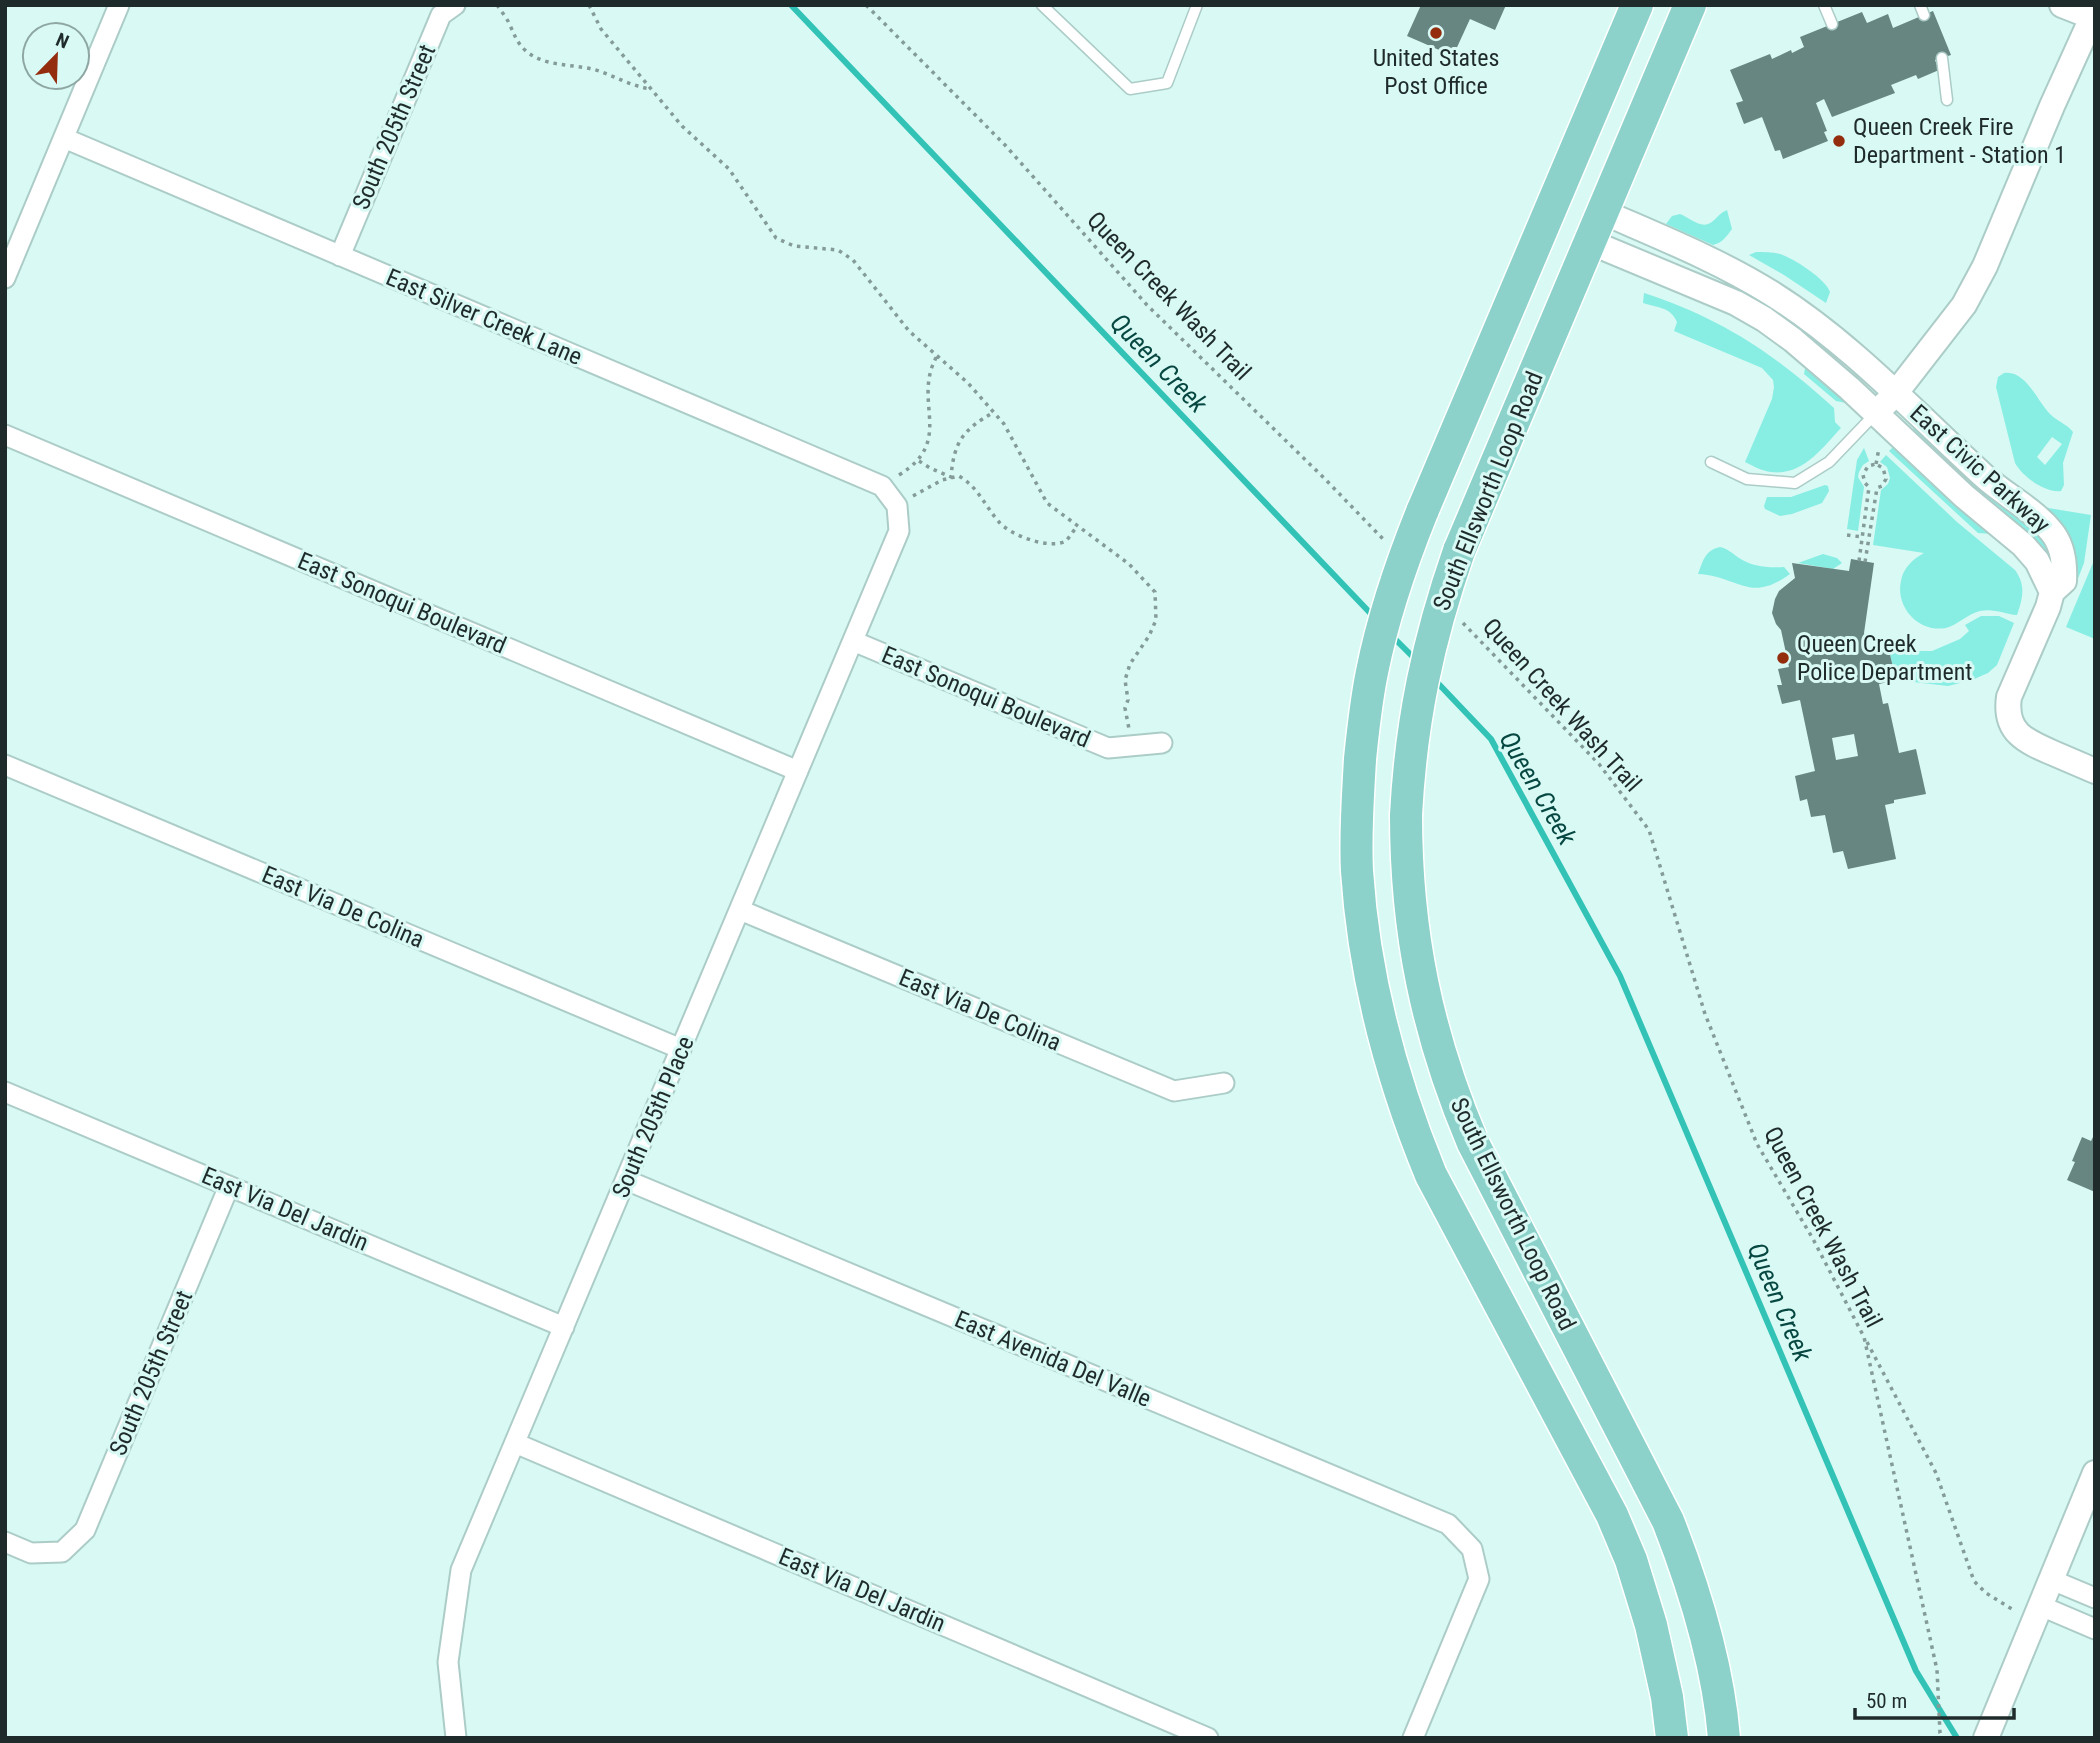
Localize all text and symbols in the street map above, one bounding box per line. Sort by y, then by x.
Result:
north arrow [21,21,91,91]
marker: United States Post Office [1428,25,1444,41]
text: N [53,28,72,54]
street label: South 205th Street [347,40,441,214]
place label: United States Post Office [1373,44,1499,100]
place label: Queen Creek Fire Department - Station 1 [1853,113,2066,169]
marker: Queen Creek Fire Department - Station 1 [1831,133,1847,149]
street label: Queen Creek Wash Trail [1081,206,1257,386]
street label: East Silver Creek Lane [382,263,586,371]
water label: Queen Creek [1104,307,1214,419]
street label: South Ellsworth Loop Road [1427,368,1549,614]
street label: East Civic Parkway [1904,399,2056,539]
street label: East Sonoqui Boulevard [294,546,510,660]
street label: Queen Creek Wash Trail [1476,612,1648,798]
place label: Queen Creek Police Department [1797,630,1972,686]
street label: East Sonoqui Boulevard [878,640,1094,754]
marker: Queen Creek Police Department [1775,650,1791,666]
water label: Queen Creek [1493,726,1583,850]
street label: East Via De Colina [258,860,428,954]
street label: East Via De Colina [895,963,1065,1057]
street label: South 205th Place [606,1032,700,1202]
street label: South Ellsworth Loop Road [1445,1093,1581,1335]
street label: Queen Creek Wash Trail [1758,1122,1888,1332]
street label: East Via Del Jardin [198,1161,372,1257]
water label: Queen Creek [1741,1238,1819,1366]
street label: South 205th Street [104,1286,198,1460]
street label: East Avenida Del Valle [951,1305,1155,1413]
street label: East Via Del Jardin [775,1542,949,1638]
scale bar [1855,1676,2014,1720]
text: 50 m [1866,1689,1907,1713]

